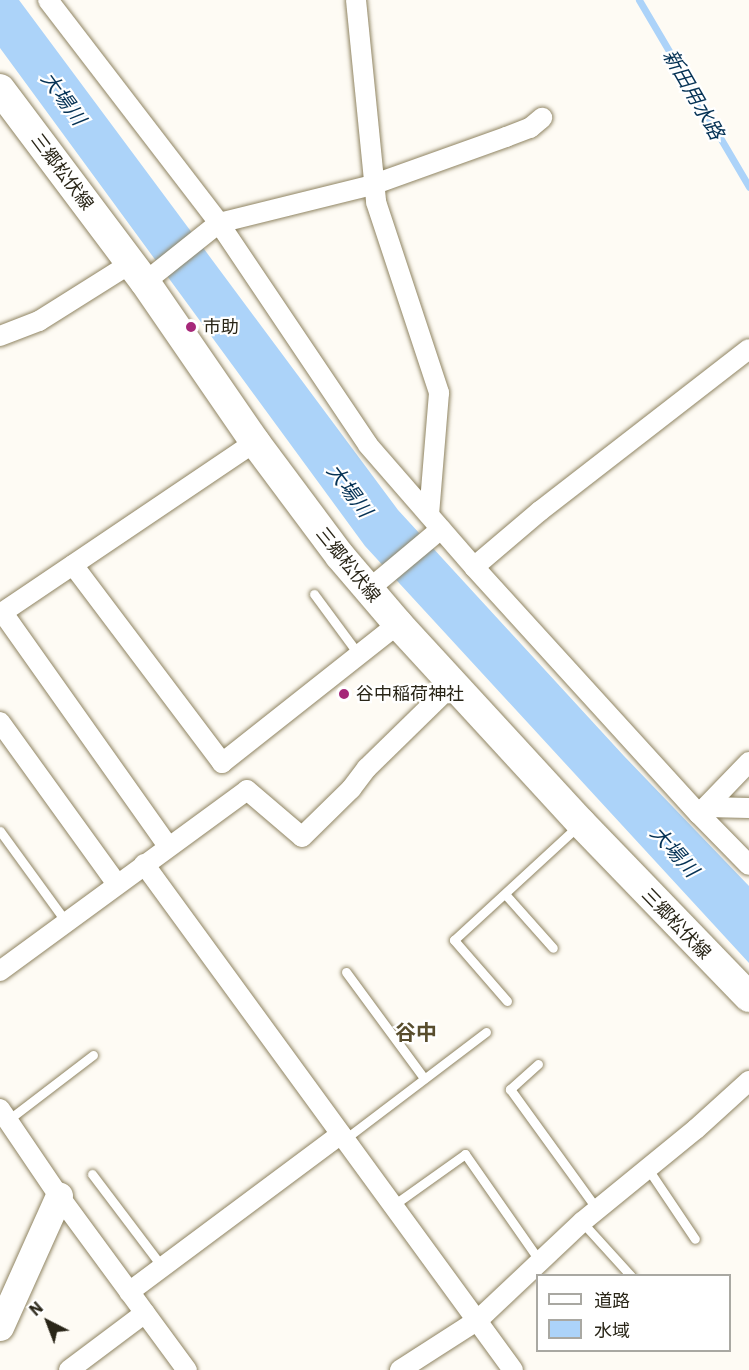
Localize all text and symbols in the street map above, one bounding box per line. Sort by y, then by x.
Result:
water label: 新田用水路 [659,45,729,143]
water label: 大場川 [37,67,91,129]
street label: 三郷松伏線 [26,130,98,214]
place label: 市助 [203,316,239,338]
marker: 市助 [184,320,198,334]
water label: 大場川 [322,459,378,521]
street label: 三郷松伏線 [311,523,385,607]
place label: 谷中稲荷神社 [356,683,464,705]
marker: 谷中稲荷神社 [337,687,351,701]
water label: 大場川 [646,821,704,881]
street label: 三郷松伏線 [637,884,715,964]
district label: 谷中 [395,1019,437,1045]
legend [536,1274,731,1352]
text: 道路 [594,1289,630,1312]
north arrow [18,1292,78,1352]
text: N [25,1297,47,1320]
text: 水域 [594,1319,630,1342]

